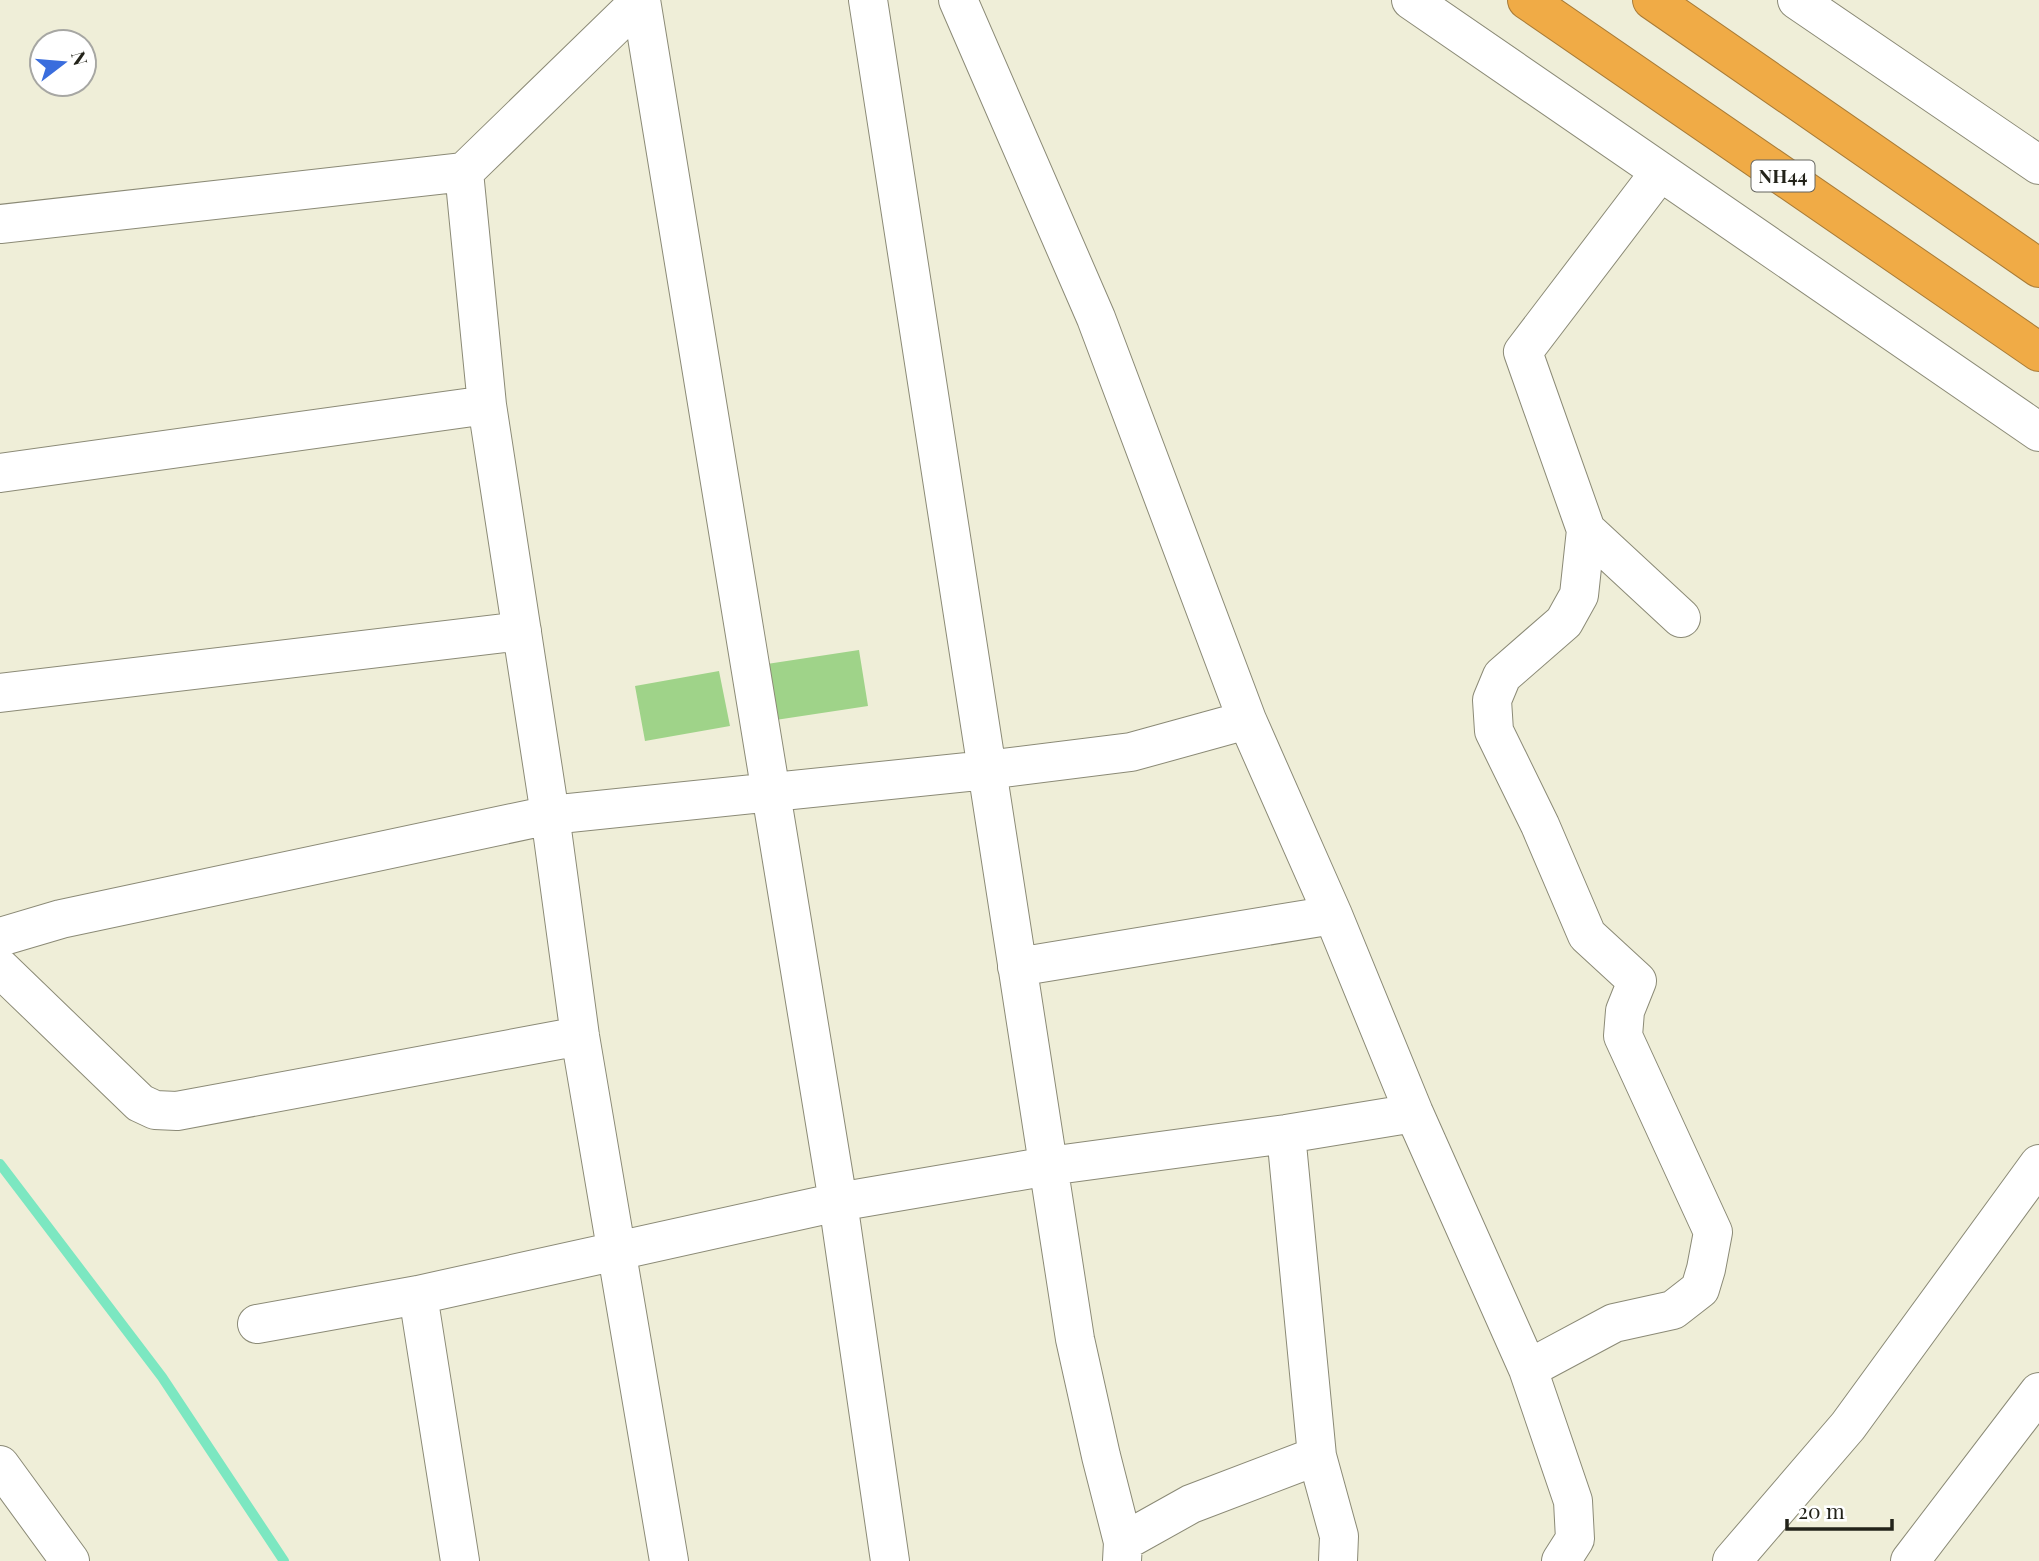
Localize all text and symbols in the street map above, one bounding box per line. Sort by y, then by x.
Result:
north arrow [28,28,98,98]
text: N [66,48,95,68]
road number: NH44 [1752,160,1814,192]
scale bar [1787,1488,1892,1532]
text: 20 m [1798,1496,1845,1524]

